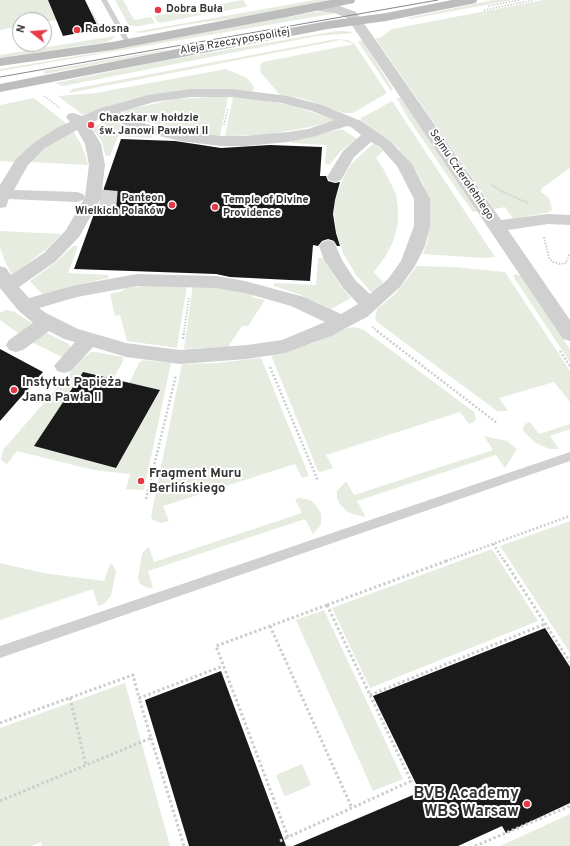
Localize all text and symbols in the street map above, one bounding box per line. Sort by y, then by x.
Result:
place label: Dobra Buła [166,3,223,17]
marker: Dobra Buła [153,5,163,15]
north arrow [12,12,52,52]
text: N [14,23,29,35]
place label: Radosna [85,23,129,37]
marker: Radosna [72,25,82,35]
street label: Aleja Rzeczypospolitej [179,26,291,58]
place label: Chaczkar w hołdzie św. Janowi Pawłowi II [99,112,208,138]
marker: Chaczkar w hołdzie św. Janowi Pawłowi II [86,120,96,130]
street label: Sejmu Czteroletniego [426,127,496,223]
place label: Panteon Wielkich Polaków [75,192,164,218]
place label: Temple of Divine Providence [223,194,309,220]
marker: Panteon Wielkich Polaków [167,200,177,210]
marker: Temple of Divine Providence [210,202,220,212]
place label: Instytut Papieża Jana Pawła II [22,375,122,406]
marker: Instytut Papieża Jana Pawła II [9,385,19,395]
place label: Fragment Muru Berlińskiego [149,466,241,497]
marker: Fragment Muru Berlińskiego [136,476,146,486]
place label: BVB Academy WBS Warsaw [414,785,519,823]
marker: BVB Academy WBS Warsaw [522,799,532,809]

